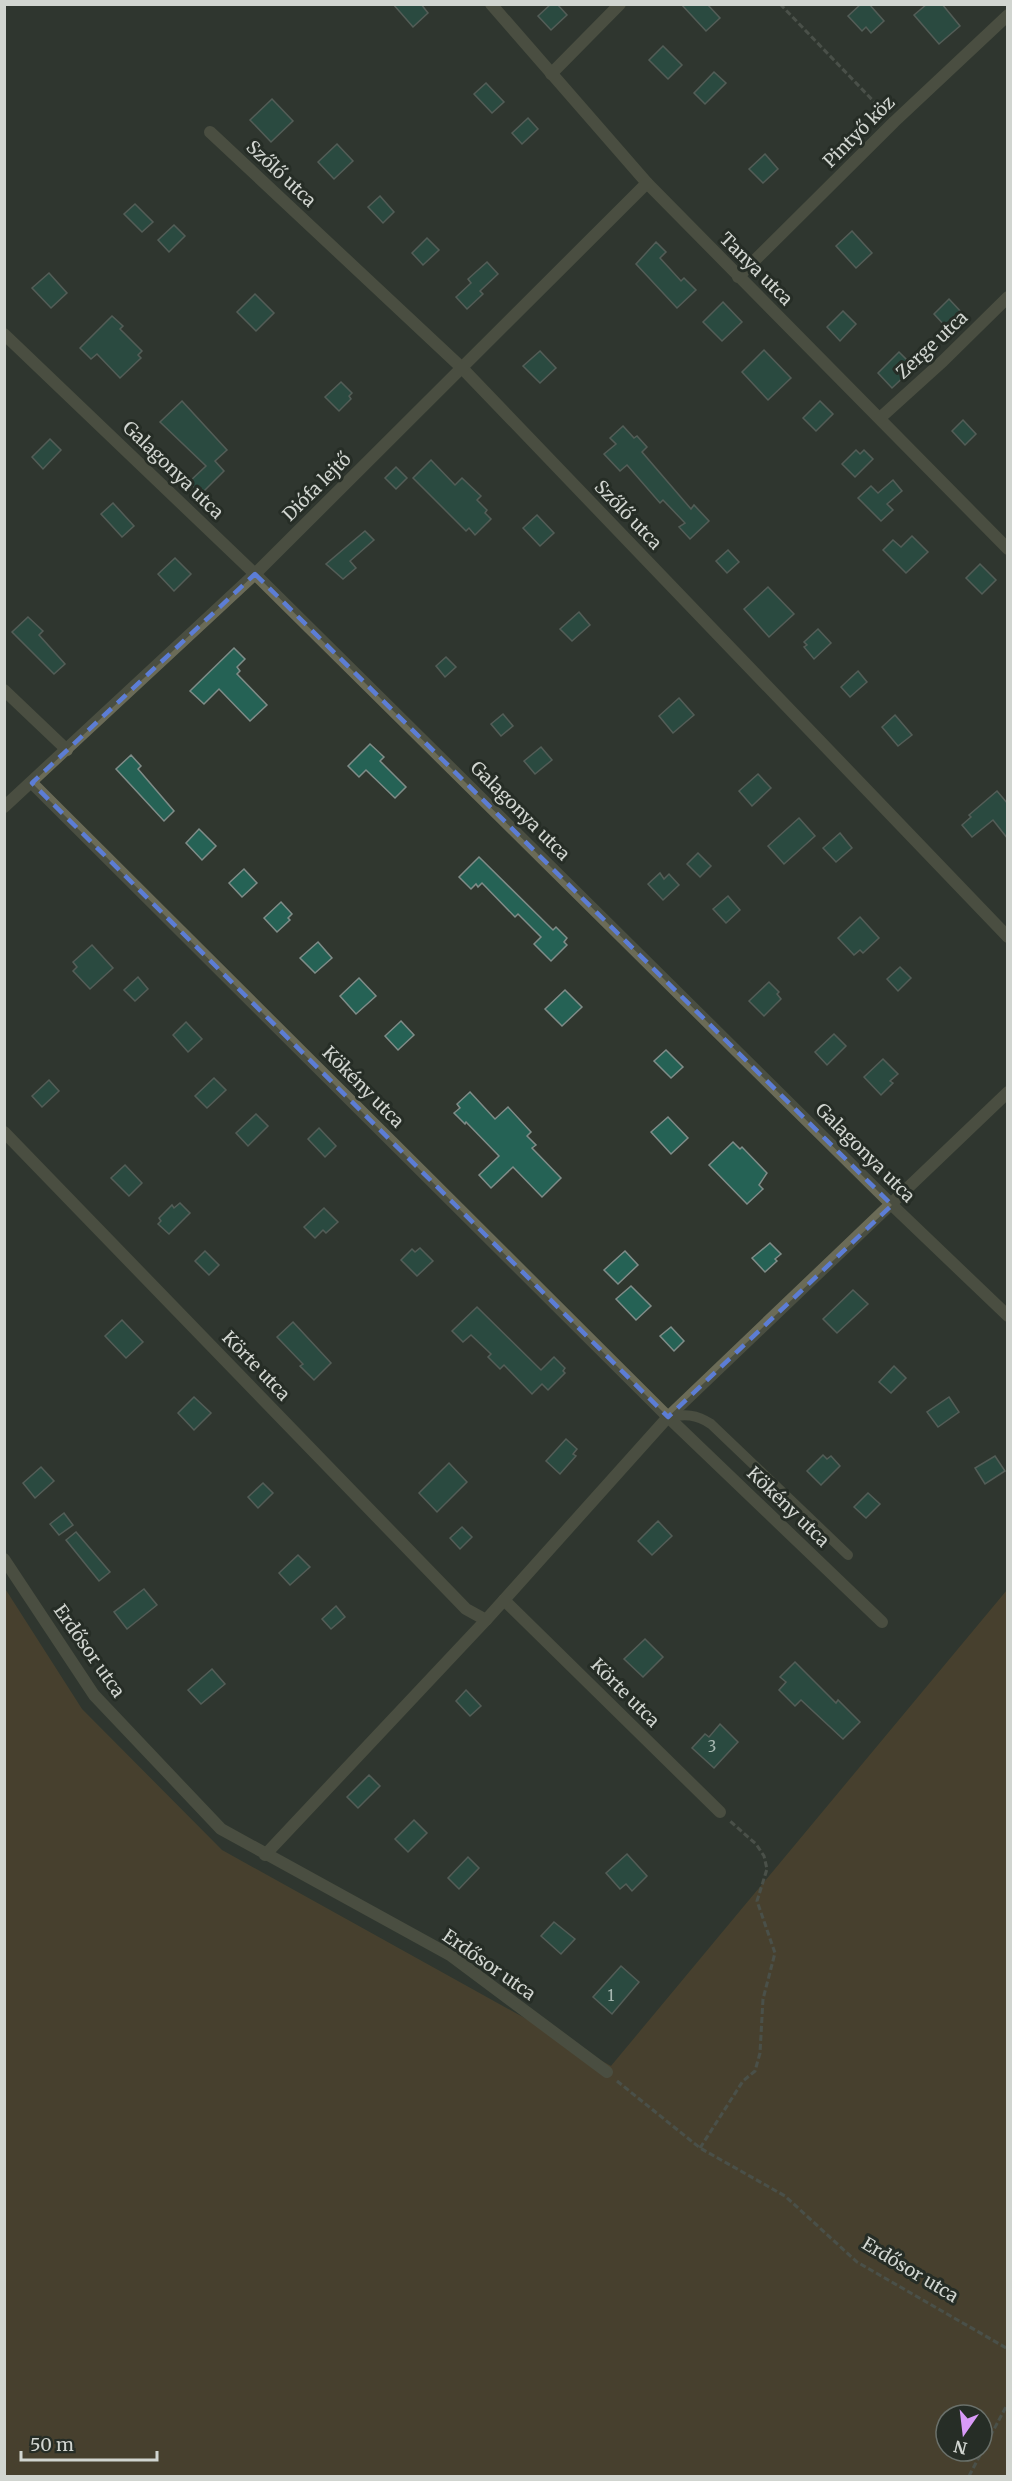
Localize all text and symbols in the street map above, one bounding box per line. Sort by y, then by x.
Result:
street label: Pintyő köz [818,91,900,172]
street label: Szőlő utca [242,135,321,212]
street label: Tanya utca [715,227,798,310]
street label: Zerge utca [891,305,973,384]
street label: Galagonya utca [118,416,229,524]
street label: Diófa lejtő [277,447,356,526]
street label: Szőlő utca [590,475,667,554]
street label: Galagonya utca [466,756,575,865]
street label: Kökény utca [318,1041,409,1132]
street label: Galagonya utca [811,1098,920,1207]
street label: Körte utca [218,1326,295,1406]
street label: Kökény utca [742,1462,835,1552]
street label: Erdősor utca [49,1600,130,1702]
street label: Körte utca [586,1653,665,1732]
house number: 3 [708,1737,716,1756]
street label: Erdősor utca [438,1924,541,2005]
house number: 1 [608,1986,615,2005]
street label: Erdősor utca [858,2232,963,2308]
north arrow [934,2403,994,2463]
scale bar [21,2424,158,2462]
text: 50 m [30,2433,74,2456]
text: N [951,2436,969,2459]

